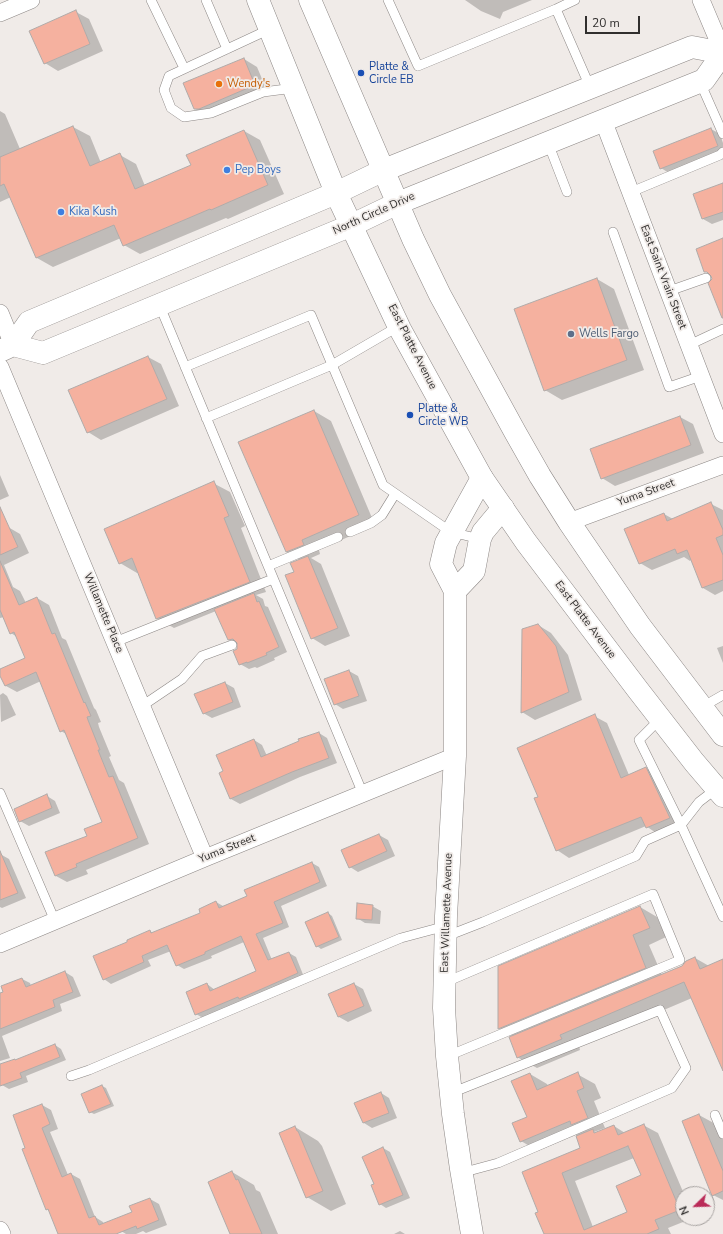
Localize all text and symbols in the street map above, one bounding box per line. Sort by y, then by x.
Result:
scale bar [587,8,642,34]
text: 20 m [592,15,620,31]
place label: Platte & Circle EB [369,60,414,86]
marker: Platte & Circle EB [356,68,366,78]
place label: Wendy's [227,77,270,91]
marker: Wendy's [214,79,224,89]
place label: Pep Boys [235,163,281,177]
marker: Pep Boys [222,165,232,175]
street label: North Circle Drive [331,190,417,238]
place label: Kika Kush [69,205,117,219]
marker: Kika Kush [56,207,66,217]
street label: East Saint Vrain Street [637,223,689,331]
street label: East Platte Avenue [385,302,439,392]
place label: Wells Fargo [579,327,639,341]
marker: Wells Fargo [566,329,576,339]
place label: Platte & Circle WB [418,402,468,428]
marker: Platte & Circle WB [405,410,415,420]
street label: Yuma Street [616,477,676,509]
street label: Willamette Place [80,571,126,655]
street label: East Platte Avenue [552,579,618,661]
street label: Yuma Street [197,832,257,866]
street label: East Willamette Avenue [438,853,456,973]
north arrow [675,1186,715,1226]
text: N [676,1204,693,1217]

